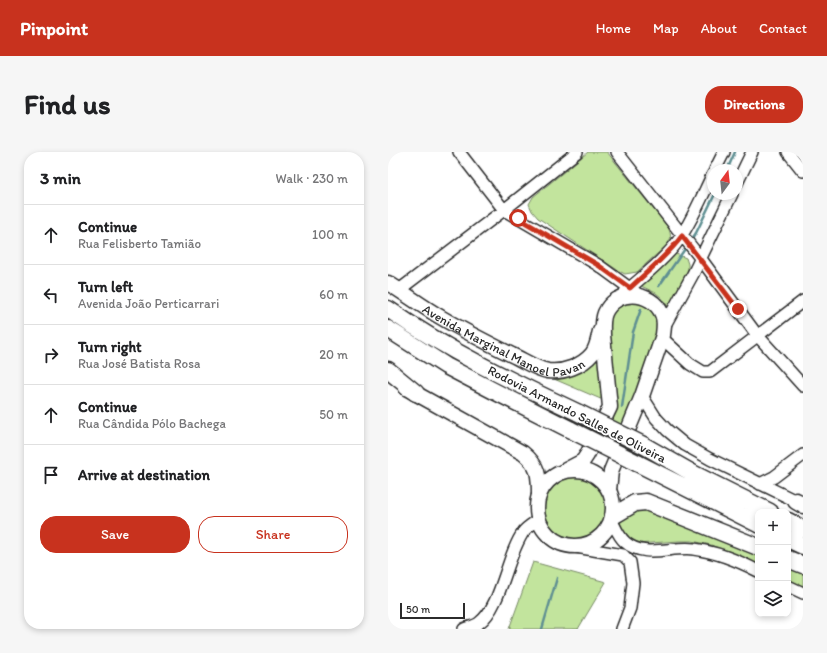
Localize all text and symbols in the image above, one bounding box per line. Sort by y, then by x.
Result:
text: Pinpoint [20,17,88,40]
text: Home [596,20,631,37]
text: Map [653,20,679,37]
text: About [701,20,737,37]
text: Contact [759,20,807,37]
button: Directions [705,86,803,123]
text: Find us [24,87,111,121]
north arrow [707,164,743,200]
text: 3 min [40,168,81,188]
text: Walk · 230 m [276,171,348,186]
route start [509,209,527,227]
text: Continue [78,218,137,236]
icon: ahead [40,224,62,246]
text: 100 m [312,227,348,242]
text: Rua Felisberto Tamião [78,236,201,251]
text: Turn left [78,278,133,296]
icon: left [40,284,62,306]
text: 60 m [319,287,348,302]
text: Avenida João Perticarrari [78,296,219,311]
route end [729,300,747,318]
street label: Avenida Marginal Manoel Pavan [420,301,587,379]
text: Turn right [78,338,142,356]
icon: right [40,344,62,366]
text: 20 m [319,347,348,362]
text: Rua José Batista Rosa [78,356,200,371]
street label: Rodovia Armando Salles de Oliveira [485,362,669,466]
text: Continue [78,398,137,416]
icon: ahead [40,404,62,426]
text: 50 m [319,407,348,422]
text: Rua Cândida Pólo Bachega [78,416,226,431]
icon: arrive [40,464,62,486]
text: Arrive at destination [78,466,210,484]
map controls [755,509,791,617]
button: + [755,509,791,545]
button: Save [40,516,190,553]
button: Share [198,516,348,553]
button: − [755,545,791,581]
button: layers [755,581,791,617]
scale bar [400,601,465,620]
text: 50 m [406,603,430,616]

